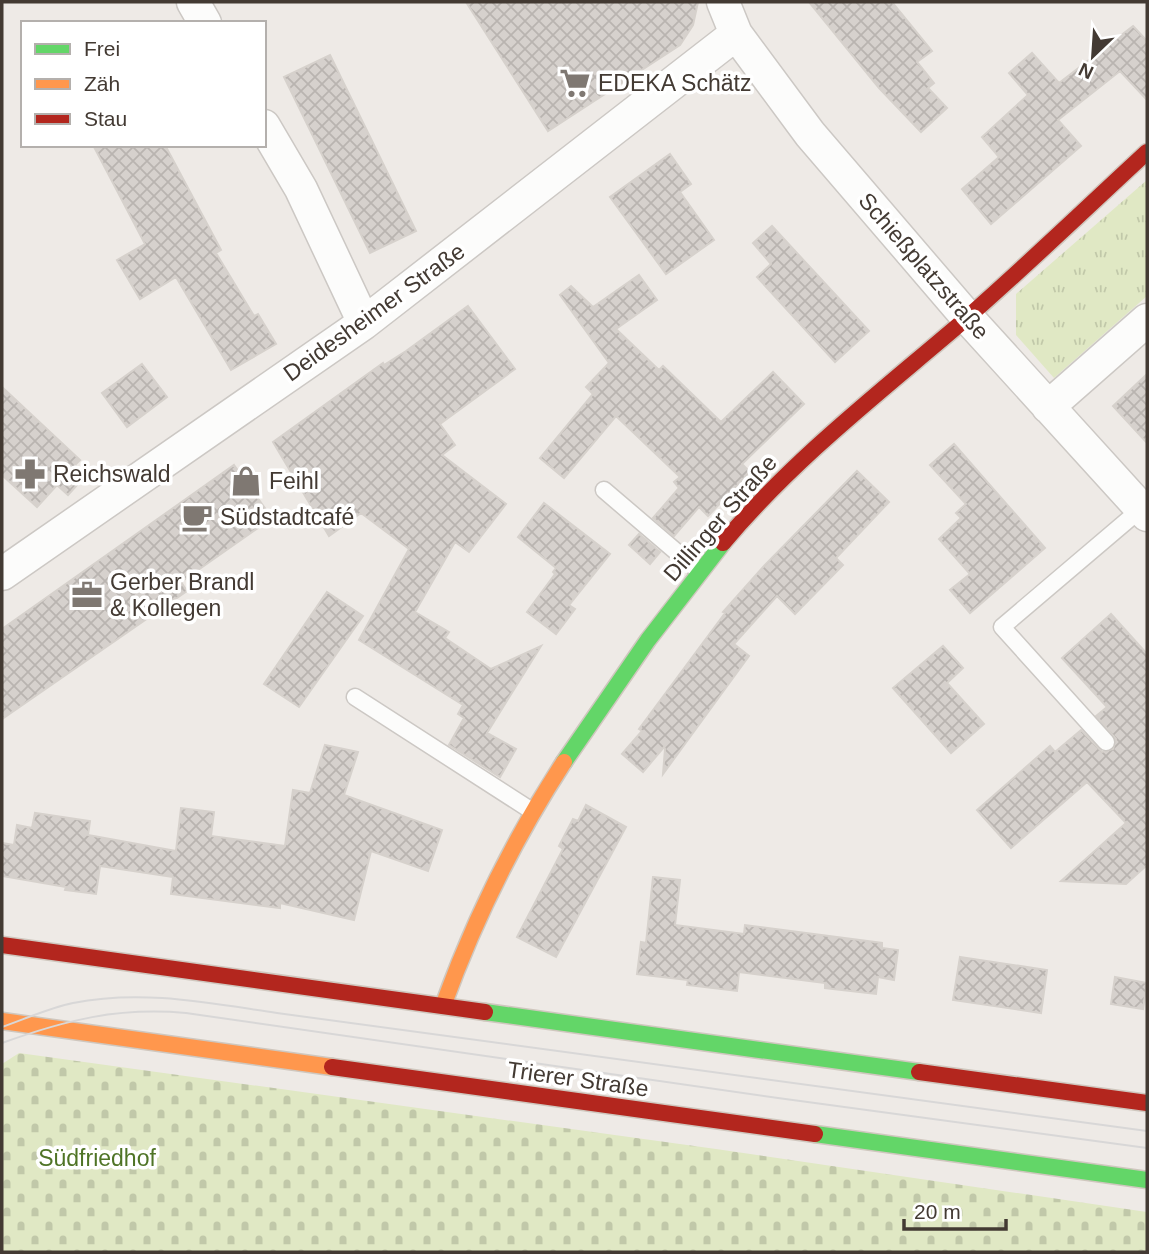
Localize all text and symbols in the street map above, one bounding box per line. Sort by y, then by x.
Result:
legend [21,21,266,147]
north arrow [1058,21,1128,91]
text: Frei [84,37,120,60]
text: N [1075,59,1097,83]
supermarket icon: EDEKA Schätz [558,66,592,100]
place label: EDEKA Schätz [598,70,751,96]
text: Zäh [84,72,120,95]
text: Stau [84,107,127,130]
street label: Schießplatzstraße [853,188,995,344]
street label: Deidesheimer Straße [278,238,470,386]
street label: Dillinger Straße [658,450,782,586]
pharmacy icon: Reichswald [13,457,47,491]
place label: Reichswald [53,461,171,487]
shop icon: Feihl [229,464,263,498]
place label: Feihl [269,468,319,494]
cafe icon: Südstadtcafé [180,500,214,534]
place label: Südstadtcafé [220,504,354,530]
place label: Gerber Brandl & Kollegen [110,569,254,621]
office icon: Gerber Brandl & Kollegen [70,578,104,612]
street label: Trierer Straße [506,1056,650,1102]
park label: Südfriedhof [38,1145,156,1171]
scale bar [904,1188,1006,1232]
text: 20 m [914,1200,961,1223]

